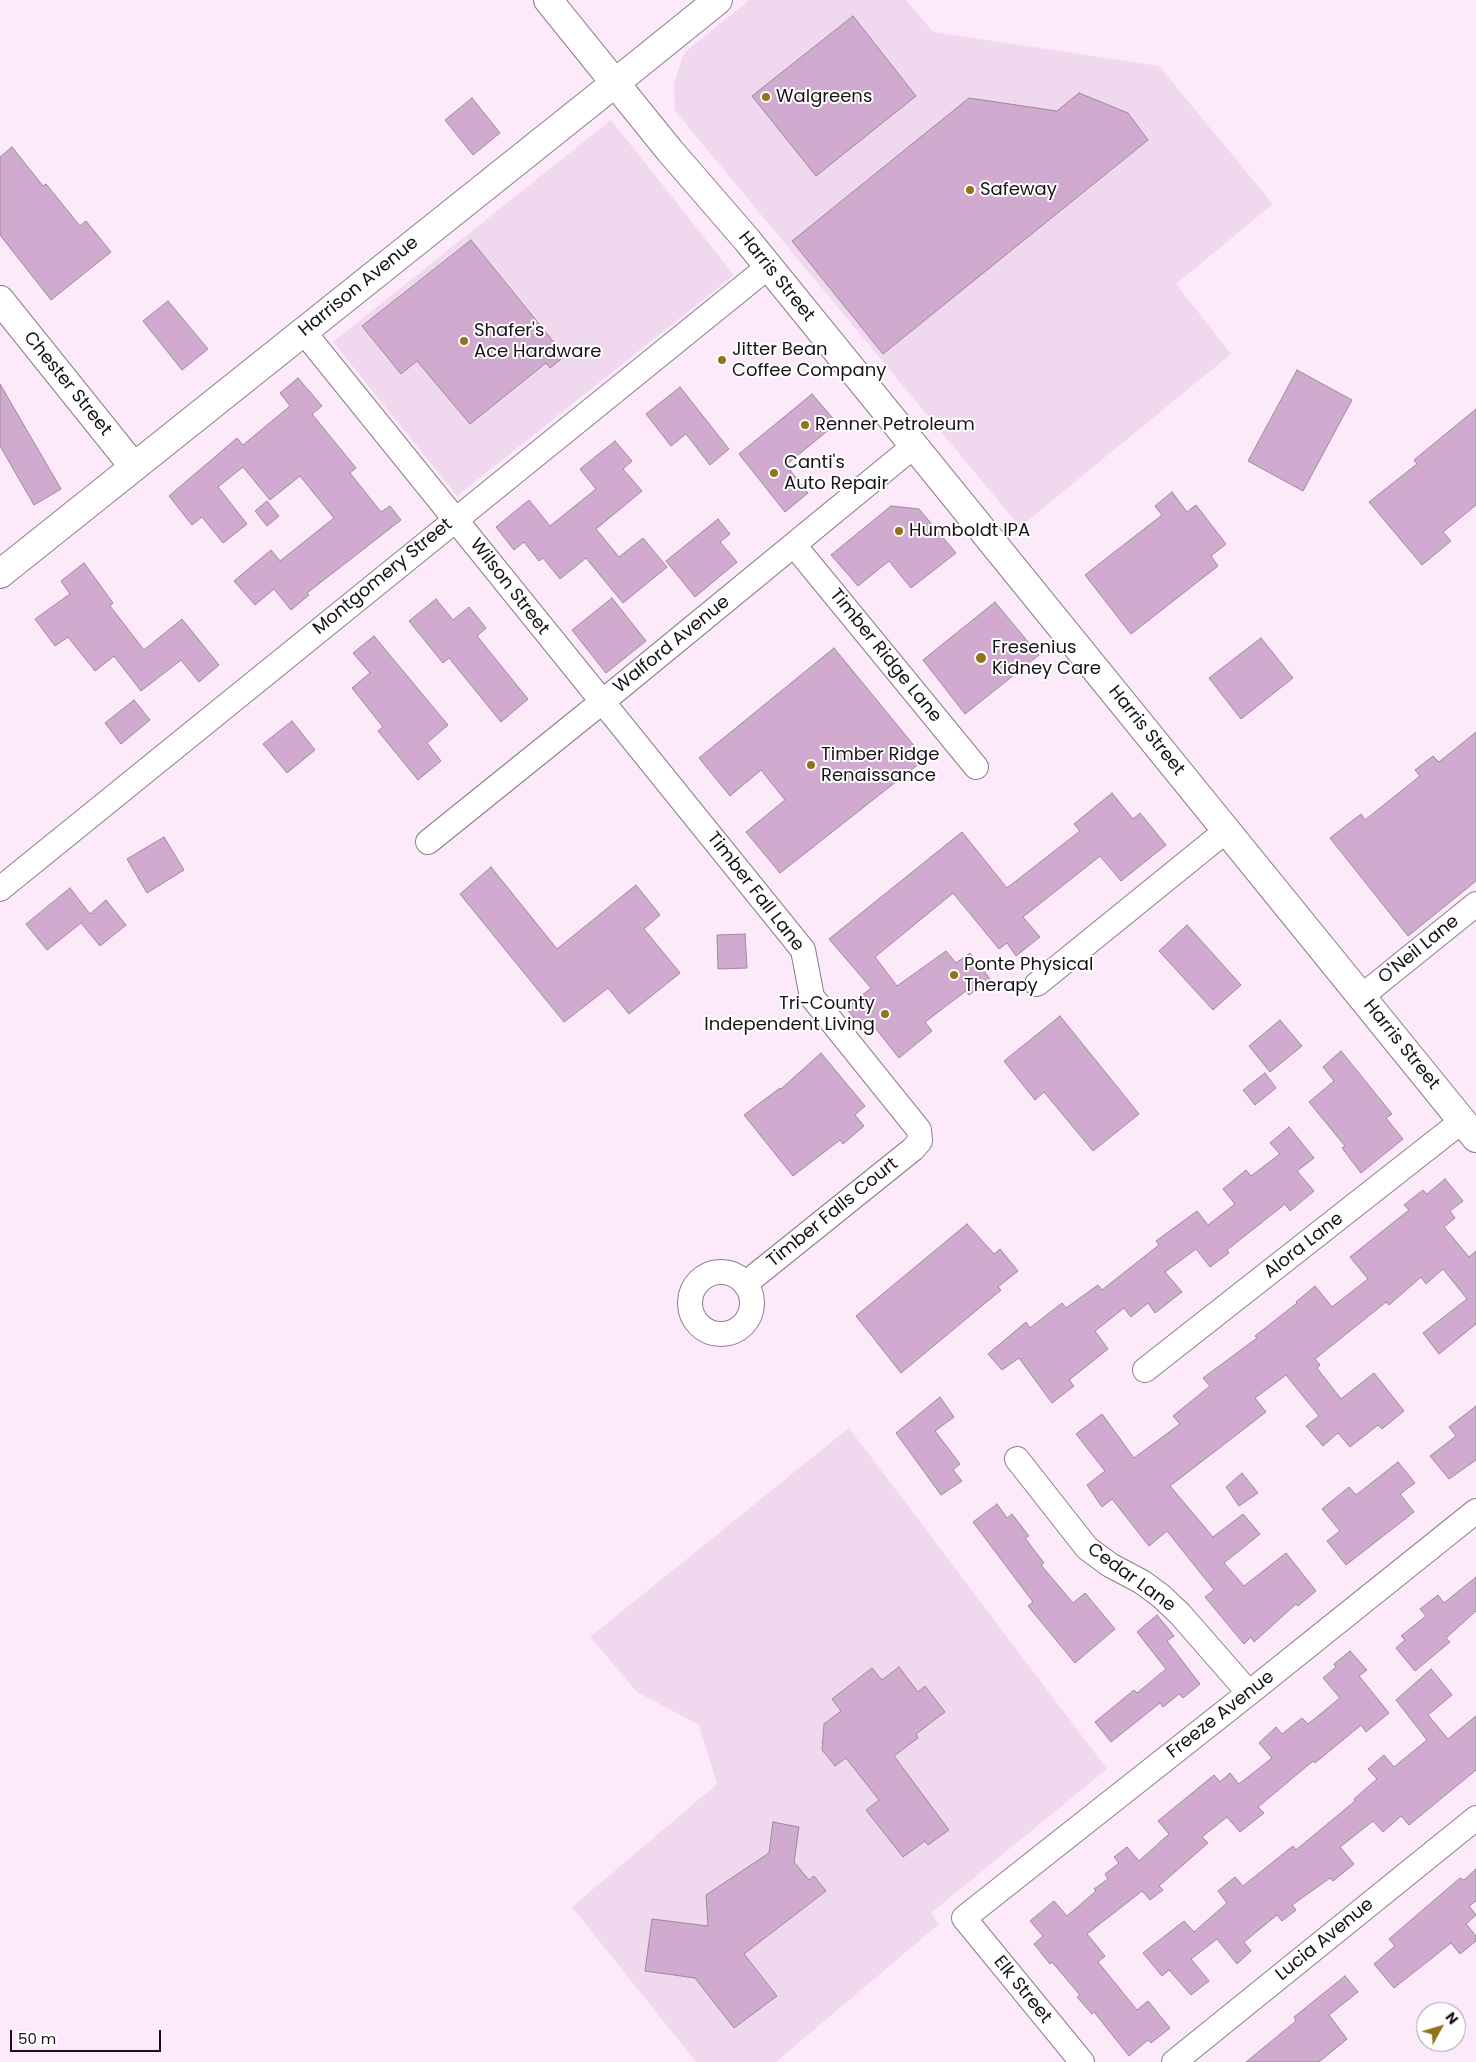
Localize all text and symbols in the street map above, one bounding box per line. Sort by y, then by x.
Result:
place label: Walgreens [776,86,872,108]
marker: Walgreens [760,91,772,103]
place label: Safeway [980,179,1057,201]
marker: Safeway [964,184,976,196]
street label: Harris Street [733,228,819,326]
street label: Harrison Avenue [295,232,423,342]
place label: Shafer's Ace Hardware [474,320,601,362]
street label: Chester Street [18,328,116,440]
marker: Shafer's Ace Hardware [458,335,470,347]
place label: Jitter Bean Coffee Company [732,339,886,382]
marker: Jitter Bean Coffee Company [716,354,728,366]
place label: Renner Petroleum [815,414,975,436]
marker: Renner Petroleum [799,419,811,431]
place label: Canti's Auto Repair [784,452,888,494]
marker: Canti's Auto Repair [768,467,780,479]
street label: Montgomery Street [309,514,457,640]
place label: Humboldt IPA [909,520,1030,542]
marker: Humboldt IPA [893,525,905,537]
street label: Wilson Street [465,535,553,639]
street label: Timber Ridge Lane [824,585,946,727]
street label: Walford Avenue [610,592,734,698]
place label: Fresenius Kidney Care [992,637,1101,680]
marker: Fresenius Kidney Care [974,651,988,665]
street label: Harris Street [1103,682,1189,780]
place label: Timber Ridge Renaissance [821,744,939,786]
marker: Timber Ridge Renaissance [805,759,817,771]
street label: Timber Fall Lane [702,828,808,956]
street label: O'Neil Lane [1374,911,1464,989]
place label: Ponte Physical Therapy [964,954,1093,996]
marker: Ponte Physical Therapy [948,969,960,981]
place label: Tri-County Independent Living [704,993,875,1036]
street label: Harris Street [1358,996,1444,1094]
marker: Tri-County Independent Living [879,1008,891,1020]
street label: Timber Falls Court [763,1154,903,1272]
street label: Alora Lane [1260,1208,1348,1284]
street label: Cedar Lane [1083,1539,1179,1617]
street label: Freeze Avenue [1163,1667,1279,1763]
street label: Lucia Avenue [1272,1894,1378,1986]
street label: Elk Street [988,1952,1056,2028]
north arrow [1416,2002,1466,2052]
text: N [1441,2008,1463,2029]
scale bar [12,2020,164,2052]
text: 50 m [18,2028,56,2049]

